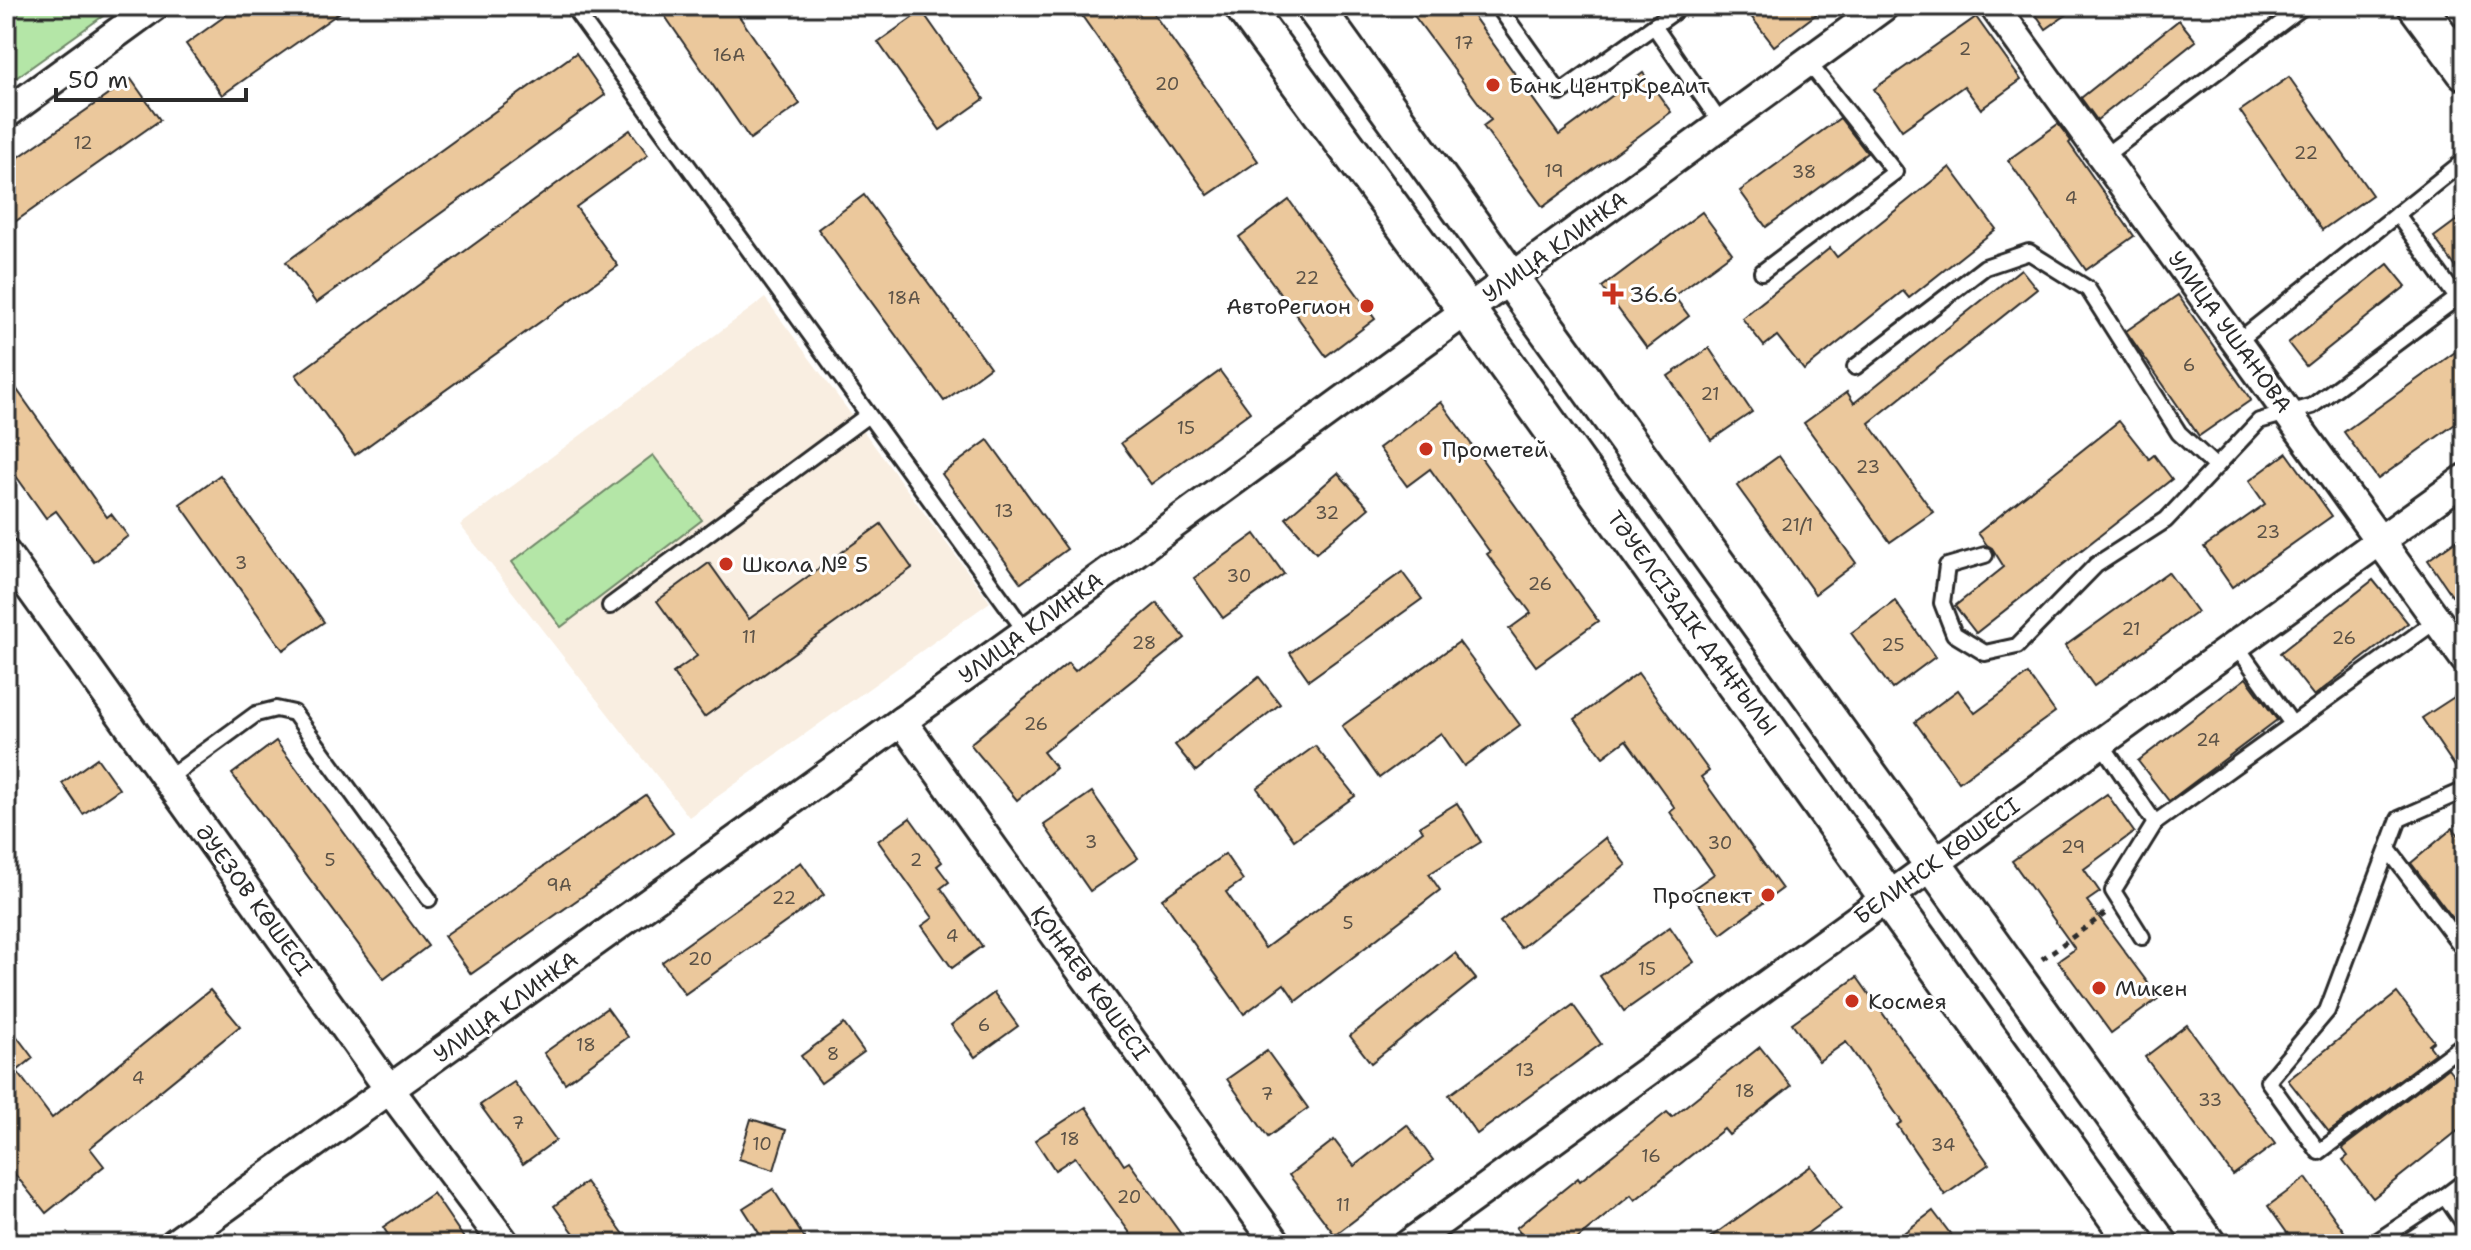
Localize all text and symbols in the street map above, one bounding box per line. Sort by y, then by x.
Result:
house number: 17 [1454,31,1474,55]
house number: 2 [1959,37,1971,61]
house number: 16А [713,43,745,67]
scale bar [56,52,246,102]
text: 50 m [68,64,128,96]
place label: Банк ЦентрКредит [1509,71,1710,100]
house number: 20 [1155,72,1179,96]
marker: Банк ЦентрКредит [1484,76,1502,94]
house number: 12 [73,131,93,155]
house number: 22 [2294,141,2318,165]
house number: 19 [1544,159,1564,183]
house number: 38 [1792,160,1816,184]
street label: УЛИЦА КЛИНКА [1477,185,1633,309]
house number: 4 [2065,186,2077,210]
street label: УЛИЦА УШАНОВА [2161,245,2299,419]
house number: 22 [1295,266,1319,290]
place label: 36.6 [1629,280,1678,309]
marker: 36.6 [1604,285,1622,303]
house number: 18А [888,286,920,310]
place label: АвтоРегион [1226,292,1351,321]
marker: АвтоРегион [1358,297,1376,315]
house number: 6 [2183,353,2195,377]
house number: 21 [1700,382,1720,406]
house number: 15 [1177,416,1195,440]
place label: Прометей [1442,435,1548,464]
marker: Прометей [1417,440,1435,458]
house number: 23 [1856,455,1880,479]
house number: 13 [994,499,1014,523]
house number: 32 [1315,501,1339,525]
street label: ТӘУЕЛСІЗДІК ДАҢҒЫЛЫ [1601,505,1783,741]
house number: 21/1 [1781,513,1813,537]
house number: 23 [2256,520,2280,544]
place label: Школа № 5 [742,550,868,579]
house number: 3 [235,551,247,575]
marker: Школа № 5 [717,555,735,573]
house number: 30 [1227,564,1251,588]
street label: УЛИЦА КЛИНКА [953,566,1109,690]
house number: 26 [1528,572,1552,596]
house number: 21 [2121,617,2141,641]
house number: 11 [742,625,756,649]
house number: 26 [2332,626,2356,650]
house number: 28 [1132,631,1156,655]
house number: 25 [1881,633,1905,657]
house number: 26 [1024,712,1048,736]
house number: 24 [2196,728,2220,752]
street label: БЕЛИНСК КӨШЕСІ [1848,791,2026,931]
street label: ӘУЕЗОВ КӨШЕСІ [189,818,319,982]
house number: 3 [1085,830,1097,854]
house number: 30 [1708,831,1732,855]
house number: 29 [2061,835,2085,859]
house number: 5 [324,848,336,872]
house number: 2 [910,848,922,872]
house number: 9А [546,873,572,897]
place label: Проспект [1653,881,1753,910]
house number: 22 [772,886,796,910]
marker: Проспект [1759,886,1777,904]
street label: ҚОНАЕВ КӨШЕСІ [1024,900,1156,1066]
house number: 5 [1342,911,1354,935]
house number: 4 [946,924,958,948]
street label: УЛИЦА КЛИНКА [428,945,584,1069]
house number: 20 [688,947,712,971]
house number: 15 [1638,957,1656,981]
place label: Микен [2115,974,2187,1003]
marker: Микен [2090,979,2108,997]
place label: Космея [1868,987,1947,1016]
marker: Космея [1843,992,1861,1010]
house number: 6 [978,1013,990,1037]
house number: 18 [576,1033,596,1057]
house number: 8 [827,1042,839,1066]
house number: 13 [1515,1058,1535,1082]
house number: 4 [132,1066,144,1090]
house number: 18 [1735,1079,1755,1103]
house number: 7 [1261,1082,1273,1106]
house number: 33 [2198,1088,2222,1112]
house number: 7 [512,1111,524,1135]
house number: 18 [1060,1127,1080,1151]
house number: 10 [752,1132,772,1156]
house number: 34 [1931,1133,1955,1157]
house number: 16 [1641,1144,1661,1168]
house number: 20 [1117,1185,1141,1209]
house number: 11 [1336,1193,1350,1217]

